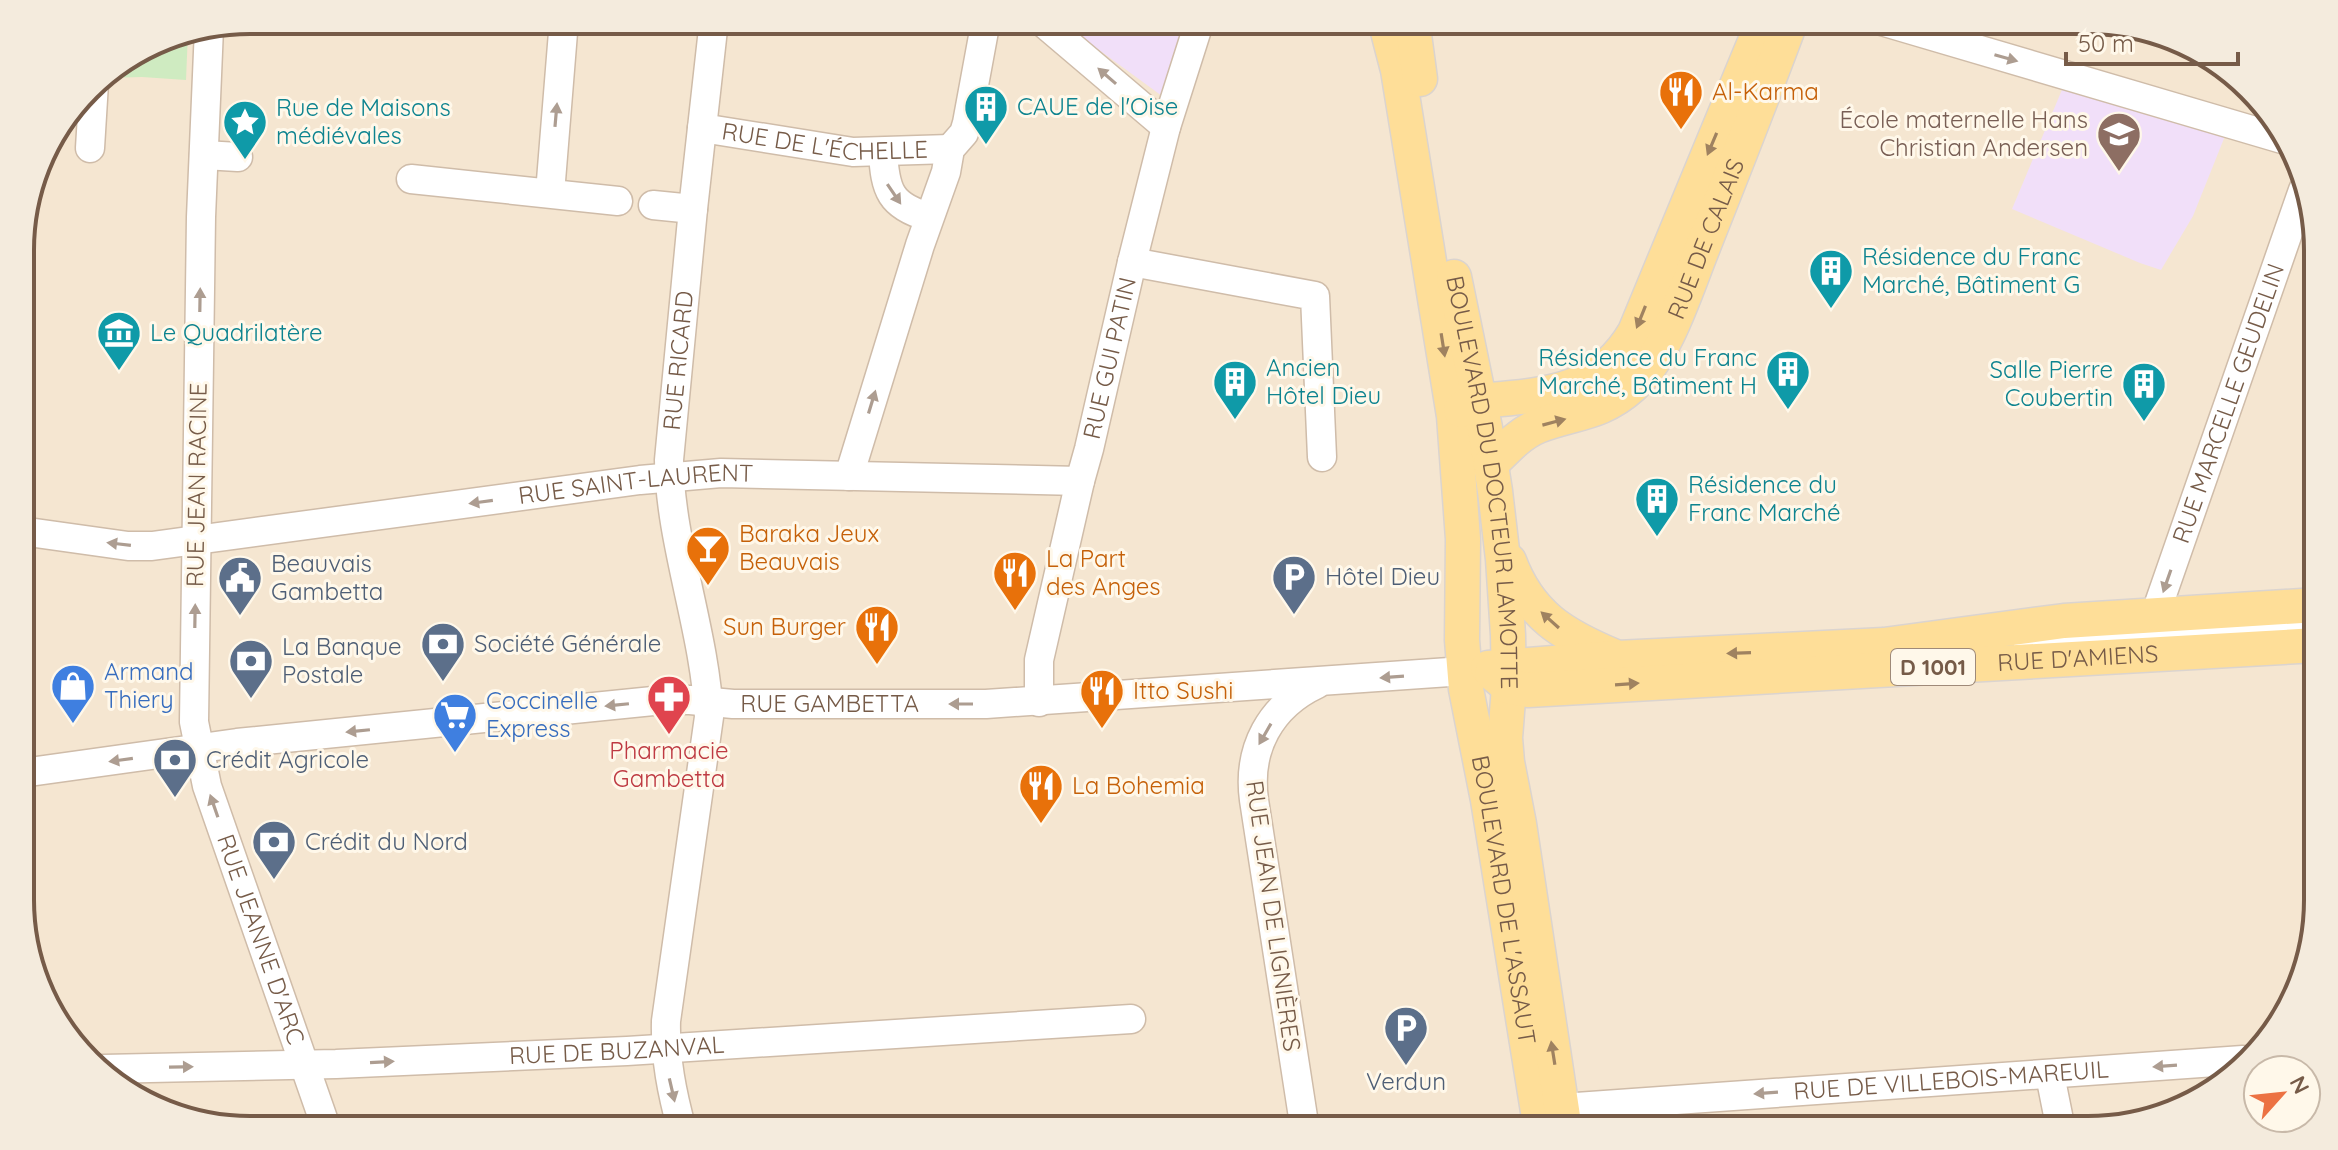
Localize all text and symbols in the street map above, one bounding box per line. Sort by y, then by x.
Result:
scale bar [2066,16,2238,66]
text: 50 m [2078,28,2134,58]
one-way arrow [1995,52,2019,65]
one-way arrow [1097,68,1117,85]
restaurant icon: Al-Karma [1657,68,1705,131]
place label: Al-Karma [1712,76,1819,106]
building icon: CAUE de l'Oise [962,83,1010,146]
place label: CAUE de l'Oise [1017,91,1178,121]
place label: Rue de Maisons médiévales [276,92,451,150]
place icon: Rue de Maisons médiévales [221,98,269,161]
one-way arrow [550,102,563,127]
place label: École maternelle Hans Christian Andersen [1840,104,2088,162]
school or university icon: École maternelle Hans Christian Andersen [2095,110,2143,173]
street label: RUE DE L'ÉCHELLE [720,115,928,167]
one-way arrow [1706,132,1719,156]
street label: RUE DE CALAIS [1660,154,1750,323]
one-way arrow [885,183,901,205]
place label: Résidence du Franc Marché, Bâtiment G [1862,241,2081,299]
building icon: Résidence du Franc Marché, Bâtiment G [1807,247,1855,310]
street label: RUE MARCELLE GEUDELIN [2165,259,2290,547]
street label: BOULEVARD DU DOCTEUR LAMOTTE [1440,273,1525,690]
street label: RUE GUI PATIN [1076,274,1142,442]
one-way arrow [194,287,207,312]
street label: RUE RICARD [656,289,699,432]
one-way arrow [1634,305,1647,329]
museum icon: Le Quadrilatère [95,309,143,372]
place label: Le Quadrilatère [150,317,323,347]
one-way arrow [1437,332,1449,357]
place label: Résidence du Franc Marché, Bâtiment H [1538,342,1757,400]
building icon: Résidence du Franc Marché, Bâtiment H [1764,348,1812,411]
place label: Ancien Hôtel Dieu [1266,352,1381,410]
place label: Salle Pierre Coubertin [1990,354,2113,412]
building icon: Ancien Hôtel Dieu [1211,358,1259,421]
building icon: Salle Pierre Coubertin [2120,360,2168,423]
street label: RUE JEAN RACINE [179,383,213,587]
one-way arrow [866,389,879,413]
one-way arrow [1542,415,1567,427]
street label: RUE SAINT-LAURENT [516,457,754,510]
place label: Résidence du Franc Marché [1688,469,1840,527]
building icon: Résidence du Franc Marché [1633,475,1681,538]
one-way arrow [468,495,493,508]
place label: Baraka Jeux Beauvais [739,518,879,576]
bar icon: Baraka Jeux Beauvais [684,524,732,587]
one-way arrow [106,538,131,551]
place label: La Part des Anges [1046,543,1161,601]
place label: Beauvais Gambetta [271,548,383,606]
restaurant icon: La Part des Anges [991,549,1039,612]
parking icon: Hôtel Dieu [1270,553,1318,616]
public building icon: Beauvais Gambetta [216,554,264,617]
place label: Hôtel Dieu [1325,561,1440,591]
one-way arrow [2161,569,2173,593]
one-way arrow [189,603,202,628]
restaurant icon: Sun Burger [853,603,901,666]
place label: Sun Burger [723,611,846,641]
one-way arrow [1540,612,1559,630]
bank icon: Société Générale [419,620,467,683]
place label: Société Générale [474,628,661,658]
place label: La Banque Postale [282,631,402,689]
bank icon: La Banque Postale [227,637,275,700]
street label: RUE D'AMIENS [1996,638,2159,677]
one-way arrow [1726,646,1751,659]
road number: D 1001 [1891,649,1975,685]
place label: Armand Thiery [104,656,194,714]
shop icon: Armand Thiery [49,662,97,725]
restaurant icon: Itto Sushi [1078,667,1126,730]
one-way arrow [1379,671,1404,684]
pharmacy icon: Pharmacie Gambetta [645,673,693,736]
place label: Itto Sushi [1133,675,1233,705]
one-way arrow [1615,677,1640,690]
place label: Coccinelle Express [486,685,598,743]
street label: RUE GAMBETTA [740,688,919,718]
supermarket icon: Coccinelle Express [431,691,479,754]
one-way arrow [604,698,629,711]
one-way arrow [948,698,973,710]
one-way arrow [1258,723,1272,745]
one-way arrow [345,724,370,737]
place label: Pharmacie Gambetta [609,735,729,793]
bank icon: Crédit Agricole [151,736,199,799]
place label: Crédit Agricole [206,744,369,774]
street label: BOULEVARD DE L'ASSAUT [1466,753,1543,1047]
one-way arrow [108,754,133,767]
restaurant icon: La Bohemia [1017,762,1065,825]
place label: La Bohemia [1072,770,1205,800]
street label: RUE JEAN DE LIGNIÈRES [1240,778,1308,1053]
one-way arrow [208,794,220,818]
bank icon: Crédit du Nord [250,818,298,881]
place label: Crédit du Nord [305,826,468,856]
street label: RUE JEANNE D'ARC [211,830,312,1048]
parking icon: Verdun [1382,1004,1430,1067]
street label: RUE DE BUZANVAL [508,1029,725,1070]
one-way arrow [1546,1040,1559,1065]
street label: RUE DE VILLEBOIS-MAREUIL [1792,1053,2110,1106]
north arrow [2242,1054,2322,1134]
one-way arrow [370,1056,395,1069]
one-way arrow [2152,1060,2177,1073]
one-way arrow [169,1061,194,1074]
place label: Verdun [1366,1066,1446,1096]
text: N [2284,1071,2316,1098]
one-way arrow [666,1077,679,1102]
one-way arrow [1753,1087,1778,1100]

